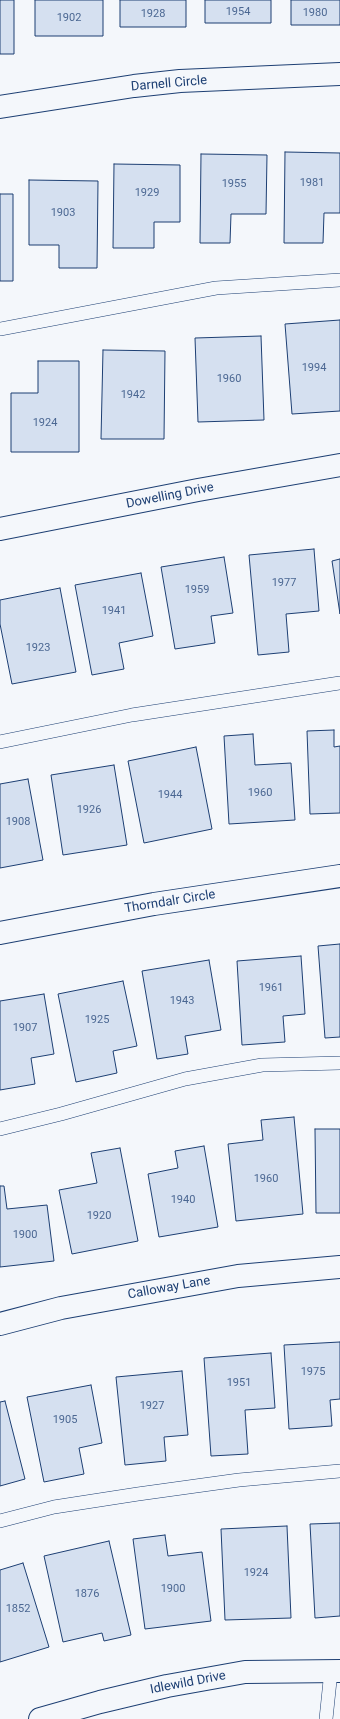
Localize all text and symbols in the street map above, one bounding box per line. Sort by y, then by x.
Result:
house number: 1954 [226,5,250,19]
house number: 1980 [303,6,327,20]
house number: 1928 [141,7,165,21]
house number: 1902 [57,11,81,25]
street label: Darnell Circle [130,73,208,95]
house number: 1981 [300,176,324,190]
house number: 1955 [222,177,246,191]
house number: 1929 [135,186,159,200]
house number: 1903 [51,206,75,220]
house number: 1994 [302,361,326,375]
house number: 1960 [217,372,241,386]
house number: 1942 [121,388,145,402]
house number: 1924 [33,416,57,430]
street label: Dowelling Drive [125,480,215,512]
house number: 1977 [272,576,296,590]
house number: 1959 [185,583,209,597]
house number: 1941 [102,604,126,618]
house number: 1923 [26,641,50,655]
house number: 1960 [248,786,272,800]
house number: 1944 [158,788,182,802]
house number: 1926 [77,803,101,817]
house number: 1908 [6,815,30,829]
street label: Thorndalr Circle [123,887,217,917]
house number: 1961 [259,981,283,995]
house number: 1943 [170,994,194,1008]
house number: 1925 [85,1013,109,1027]
house number: 1907 [13,1021,37,1035]
house number: 1960 [254,1172,278,1186]
house number: 1940 [171,1193,195,1207]
house number: 1920 [87,1209,111,1223]
house number: 1900 [13,1228,37,1242]
street label: Calloway Lane [127,1273,211,1303]
house number: 1975 [301,1365,325,1379]
house number: 1951 [227,1376,251,1390]
house number: 1927 [140,1399,164,1413]
house number: 1905 [53,1413,77,1427]
house number: 1924 [244,1566,268,1580]
house number: 1900 [161,1582,185,1596]
house number: 1876 [75,1587,99,1601]
house number: 1852 [6,1602,30,1616]
street label: Idlewild Drive [149,1668,227,1698]

